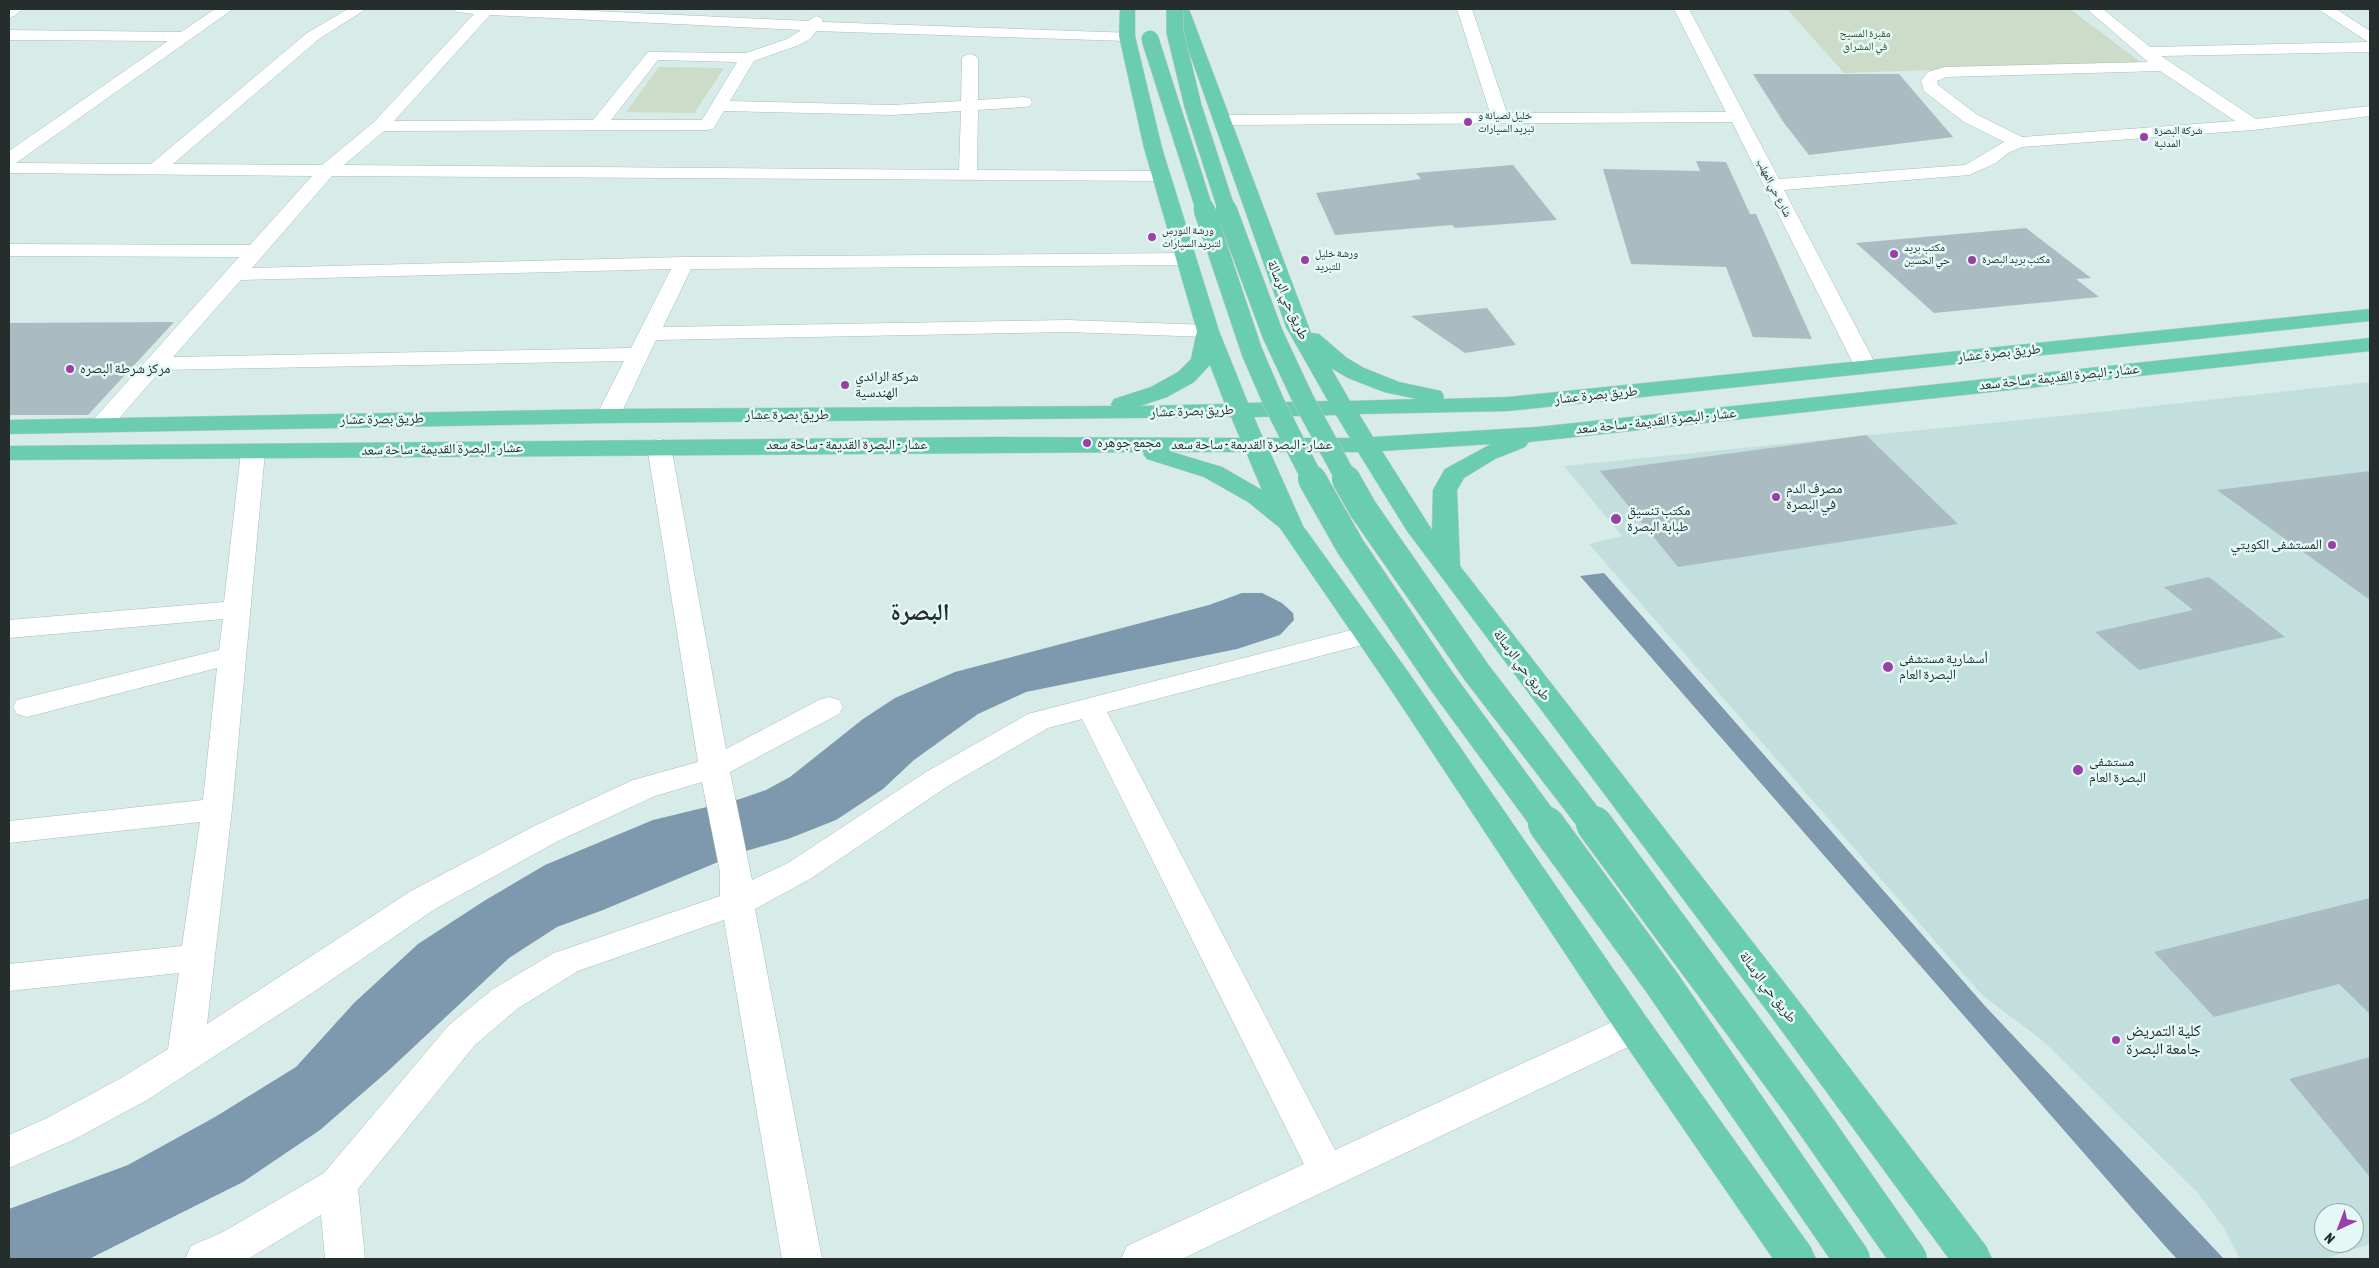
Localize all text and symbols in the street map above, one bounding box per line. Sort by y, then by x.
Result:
park label: مقبرة المسيح في المشراق [1840,27,1890,53]
place label: خليل لصيانة و تبريد السيارات [1478,109,1534,135]
marker: خليل لصيانة و تبريد السيارات [1462,116,1474,128]
place label: شركة البصرة المدنية [2154,124,2202,150]
marker: شركة البصرة المدنية [2138,131,2150,143]
street label: شارع حي المهلب [1754,157,1794,219]
place label: ورشة النورس لتبريد السيارات [1162,224,1221,250]
marker: ورشة النورس لتبريد السيارات [1146,231,1158,243]
place label: مكتب بريد حي الحسين [1904,241,1950,267]
place label: ورشة خليل للتبريد [1315,247,1358,273]
marker: مكتب بريد حي الحسين [1888,248,1900,260]
place label: مكتب بريد البصرة [1982,253,2050,267]
marker: ورشة خليل للتبريد [1299,254,1311,266]
marker: مكتب بريد البصرة [1966,254,1978,266]
street label: طريق حي الرسالة [1264,258,1312,342]
street label: طريق بصرة عشار [1956,340,2042,366]
street label: عشار - البصرة القديمة - ساحة سعد [1978,360,2140,394]
place label: مركز شرطة البصره [80,361,170,377]
marker: مركز شرطة البصره [64,363,76,375]
place label: شركة الرائدي الهندسية [855,369,918,402]
marker: شركة الرائدي الهندسية [839,379,851,391]
street label: طريق بصرة عشار [1553,382,1639,408]
street label: طريق بصرة عشار [1150,401,1234,421]
street label: عشار - البصرة القديمة - ساحة سعد [1575,404,1737,438]
street label: طريق بصرة عشار [745,407,829,423]
street label: طريق بصرة عشار [340,410,424,428]
place label: مجمع جوهره [1097,435,1161,451]
street label: عشار - البصرة القديمة - ساحة سعد [766,437,928,453]
marker: مجمع جوهره [1081,437,1093,449]
street label: عشار - البصرة القديمة - ساحة سعد [1171,437,1333,453]
street label: عشار - البصرة القديمة - ساحة سعد [361,439,523,459]
place label: مصرف الدم في البصرة [1786,481,1843,514]
marker: مصرف الدم في البصرة [1770,491,1782,503]
place label: مكتب تنسيق طبابة البصرة [1627,503,1690,536]
marker: مكتب تنسيق طبابة البصرة [1609,512,1623,526]
place label: المستشفى الكويتي [2231,537,2322,553]
marker: المستشفى الكويتي [2326,539,2338,551]
district label: البصرة [890,598,950,626]
street label: طريق حي الرسالة [1490,626,1554,704]
place label: أسشارية مستشفى البصرة العام [1899,651,1988,684]
marker: أسشارية مستشفى البصرة العام [1881,660,1895,674]
place label: مستشفى البصرة العام [2089,754,2146,786]
marker: مستشفى البصرة العام [2071,763,2085,777]
street label: طريق حي الرسالة [1736,948,1800,1026]
place label: كلية التمريض جامعة البصرة [2126,1021,2201,1059]
marker: كلية التمريض جامعة البصرة [2110,1034,2122,1046]
north arrow [2314,1203,2364,1253]
text: N [2321,1230,2338,1247]

